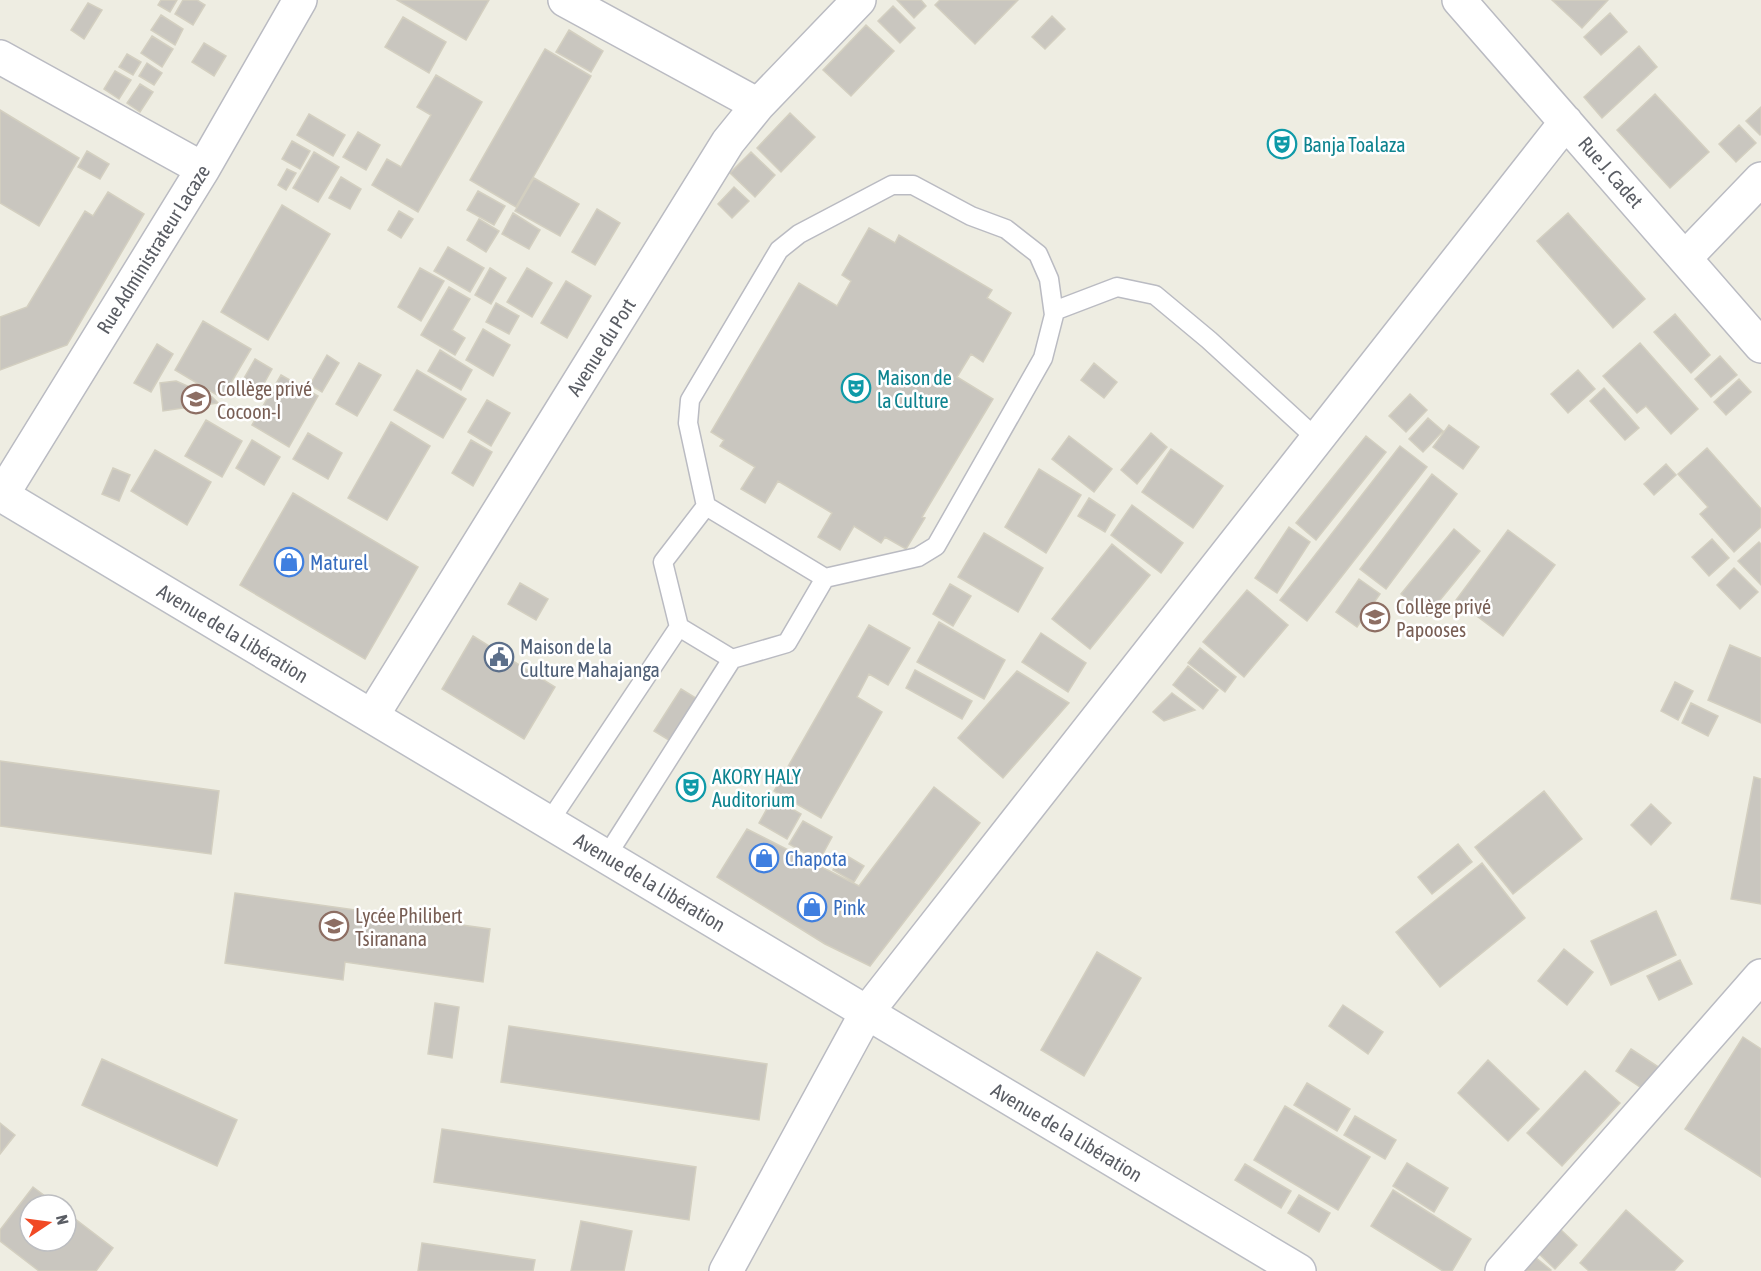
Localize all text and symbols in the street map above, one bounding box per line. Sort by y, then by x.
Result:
theatre icon: Banja Toalaza [1266,128,1298,160]
street label: Rue J. Cadet [1574,132,1648,212]
place label: Banja Toalaza [1303,133,1406,156]
street label: Rue Administrateur Lacaze [92,160,214,338]
street label: Avenue du Port [562,294,640,400]
place label: Maison de la Culture [877,366,952,412]
theatre icon: Maison de la Culture [840,372,872,404]
place label: Collège privé Cocoon-I [217,377,312,423]
school or university icon: Collège privé Cocoon-I [180,383,212,415]
shop icon: Maturel [273,546,305,578]
place label: Maturel [310,551,369,574]
street label: Avenue de la Libération [153,579,313,687]
place label: Collège privé Papooses [1396,595,1491,641]
school or university icon: Collège privé Papooses [1359,601,1391,633]
place label: Maison de la Culture Mahajanga [520,635,660,681]
public building icon: Maison de la Culture Mahajanga [483,641,515,673]
place label: AKORY HALY Auditorium [712,765,801,811]
theatre icon: AKORY HALY Auditorium [675,771,707,803]
street label: Avenue de la Libération [570,828,730,936]
shop icon: Chapota [748,842,780,874]
place label: Chapota [785,847,847,870]
shop icon: Pink [796,891,828,923]
place label: Pink [833,896,866,919]
place label: Lycée Philibert Tsiranana [355,904,463,950]
school or university icon: Lycée Philibert Tsiranana [318,910,350,942]
street label: Avenue de la Libération [987,1078,1147,1186]
north arrow [18,1193,78,1253]
text: N [53,1213,72,1226]

